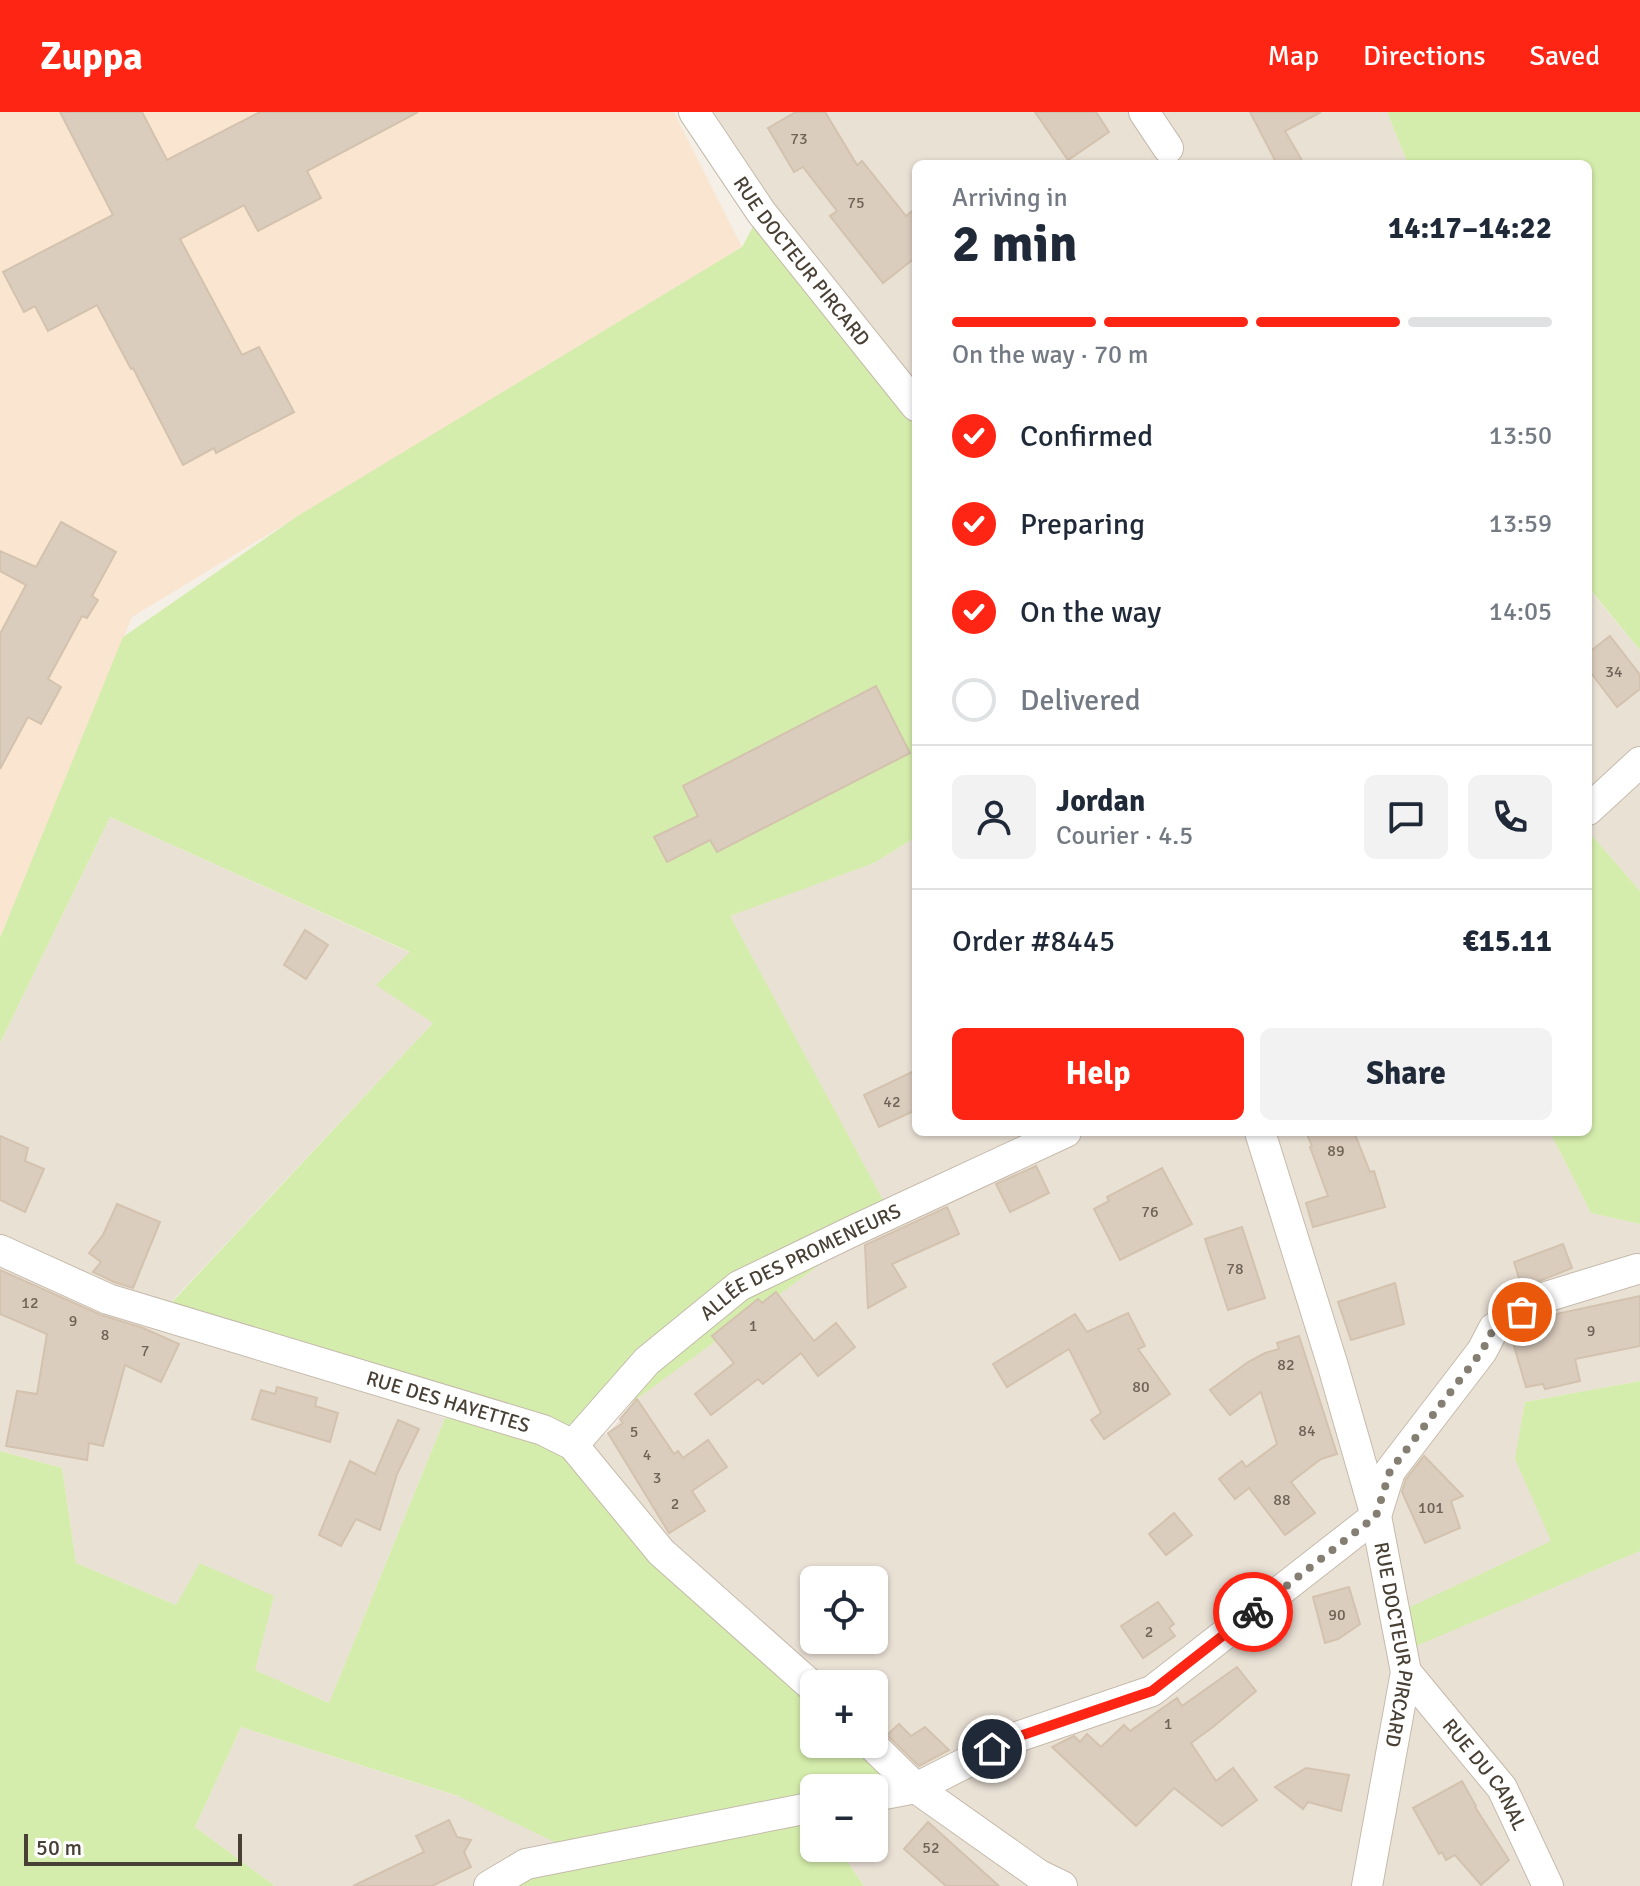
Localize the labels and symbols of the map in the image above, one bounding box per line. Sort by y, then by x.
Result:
house number: 73 [790,129,808,149]
street label: RUE DOCTEUR PIRCARD [728,171,875,351]
house number: 75 [847,193,865,213]
house number: 34 [1605,662,1623,682]
house number: 42 [883,1092,901,1112]
house number: 89 [1327,1141,1345,1161]
street label: ALLÉE DES PROMENEURS [695,1198,905,1325]
house number: 76 [1141,1202,1159,1222]
house number: 78 [1226,1259,1244,1279]
pin [1488,1278,1556,1346]
house number: 12 [21,1293,39,1313]
house number: 9 [69,1311,77,1331]
house number: 1 [749,1316,757,1336]
house number: 9 [1587,1321,1595,1341]
house number: 8 [101,1325,109,1345]
house number: 7 [141,1341,149,1361]
house number: 82 [1277,1355,1295,1375]
street label: RUE DES HAYETTES [364,1365,533,1438]
house number: 80 [1132,1377,1150,1397]
house number: 84 [1298,1421,1316,1441]
house number: 5 [630,1422,638,1442]
house number: 4 [643,1445,652,1465]
house number: 3 [653,1468,661,1488]
house number: 88 [1273,1490,1291,1510]
house number: 2 [671,1494,679,1514]
house number: 101 [1418,1498,1444,1518]
street label: RUE DOCTEUR PIRCARD [1369,1540,1419,1749]
courier [1213,1572,1293,1652]
house number: 90 [1328,1605,1346,1625]
house number: 2 [1145,1622,1153,1642]
street label: RUE DU CANAL [1437,1713,1533,1834]
house number: 1 [1164,1714,1172,1734]
pin [958,1715,1026,1783]
scale bar [24,1830,242,1866]
house number: 52 [922,1838,940,1858]

